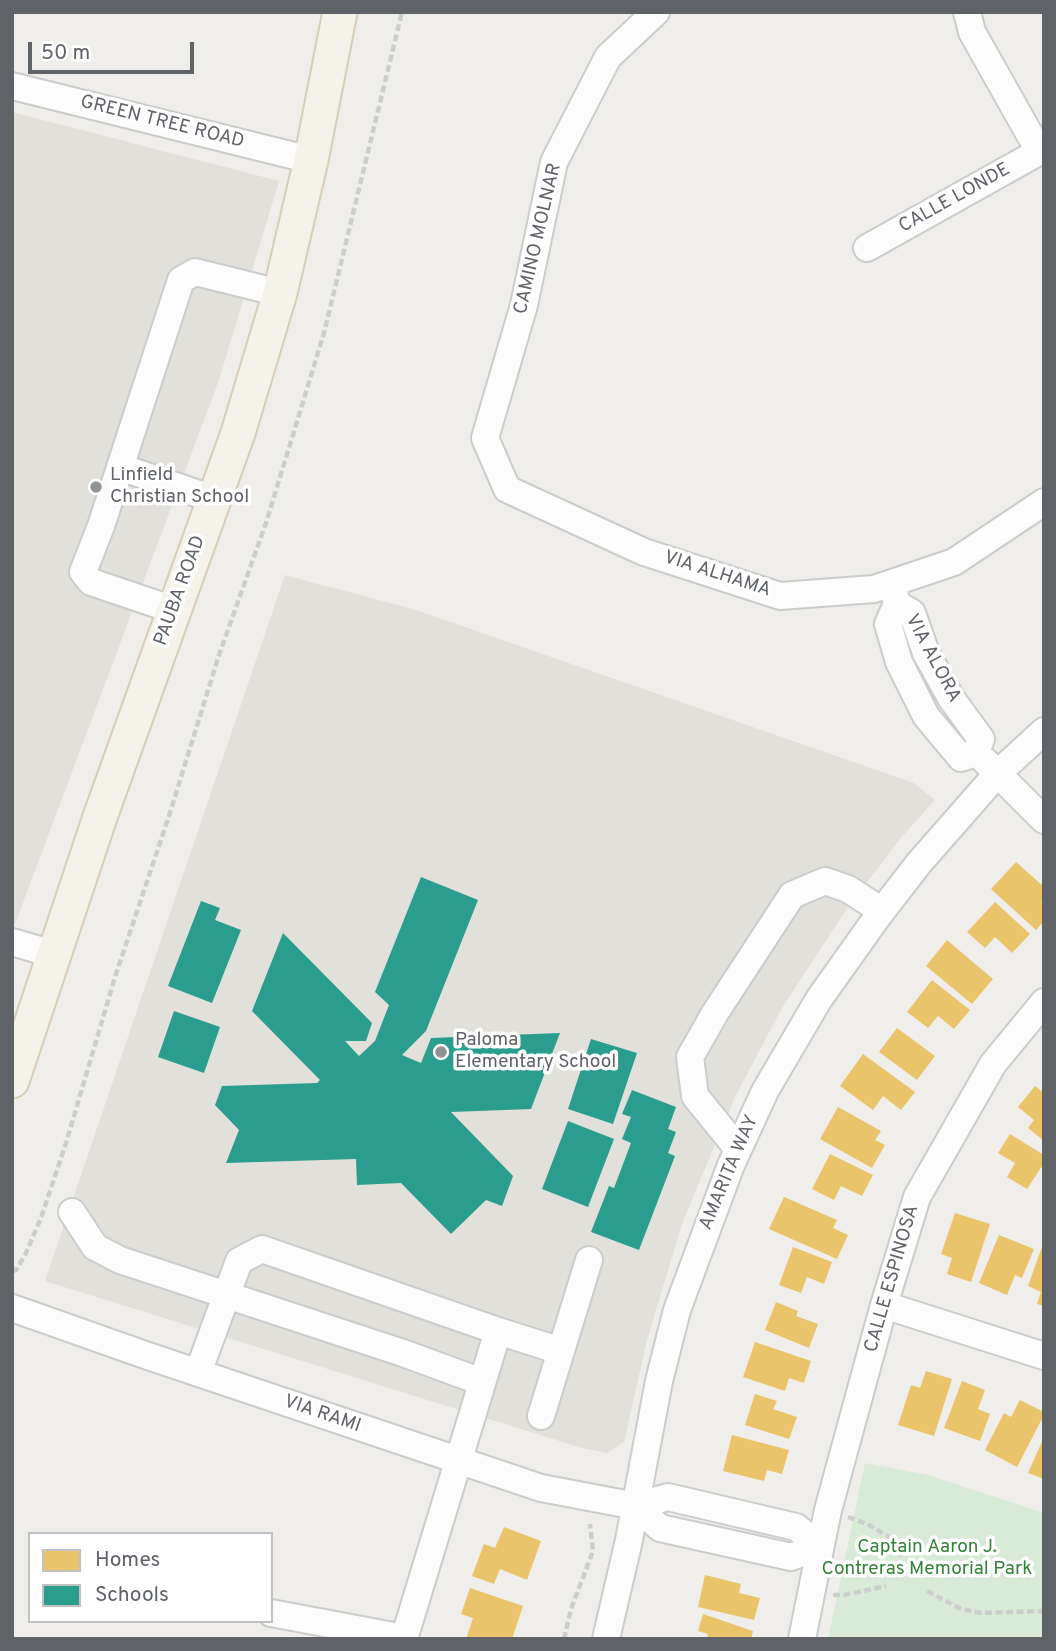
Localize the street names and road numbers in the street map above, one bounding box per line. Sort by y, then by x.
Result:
street label: GREEN TREE ROAD [78,92,246,154]
street label: CALLE LONDE [895,159,1015,239]
street label: CAMINO MOLNAR [511,161,567,317]
street label: PAUBA ROAD [151,533,211,649]
street label: VIA ALHAMA [661,547,773,603]
street label: VIA ALORA [899,611,965,707]
street label: AMARITA WAY [696,1112,764,1234]
street label: CALLE ESPINOSA [861,1203,925,1355]
street label: VIA RAMI [280,1391,364,1439]

